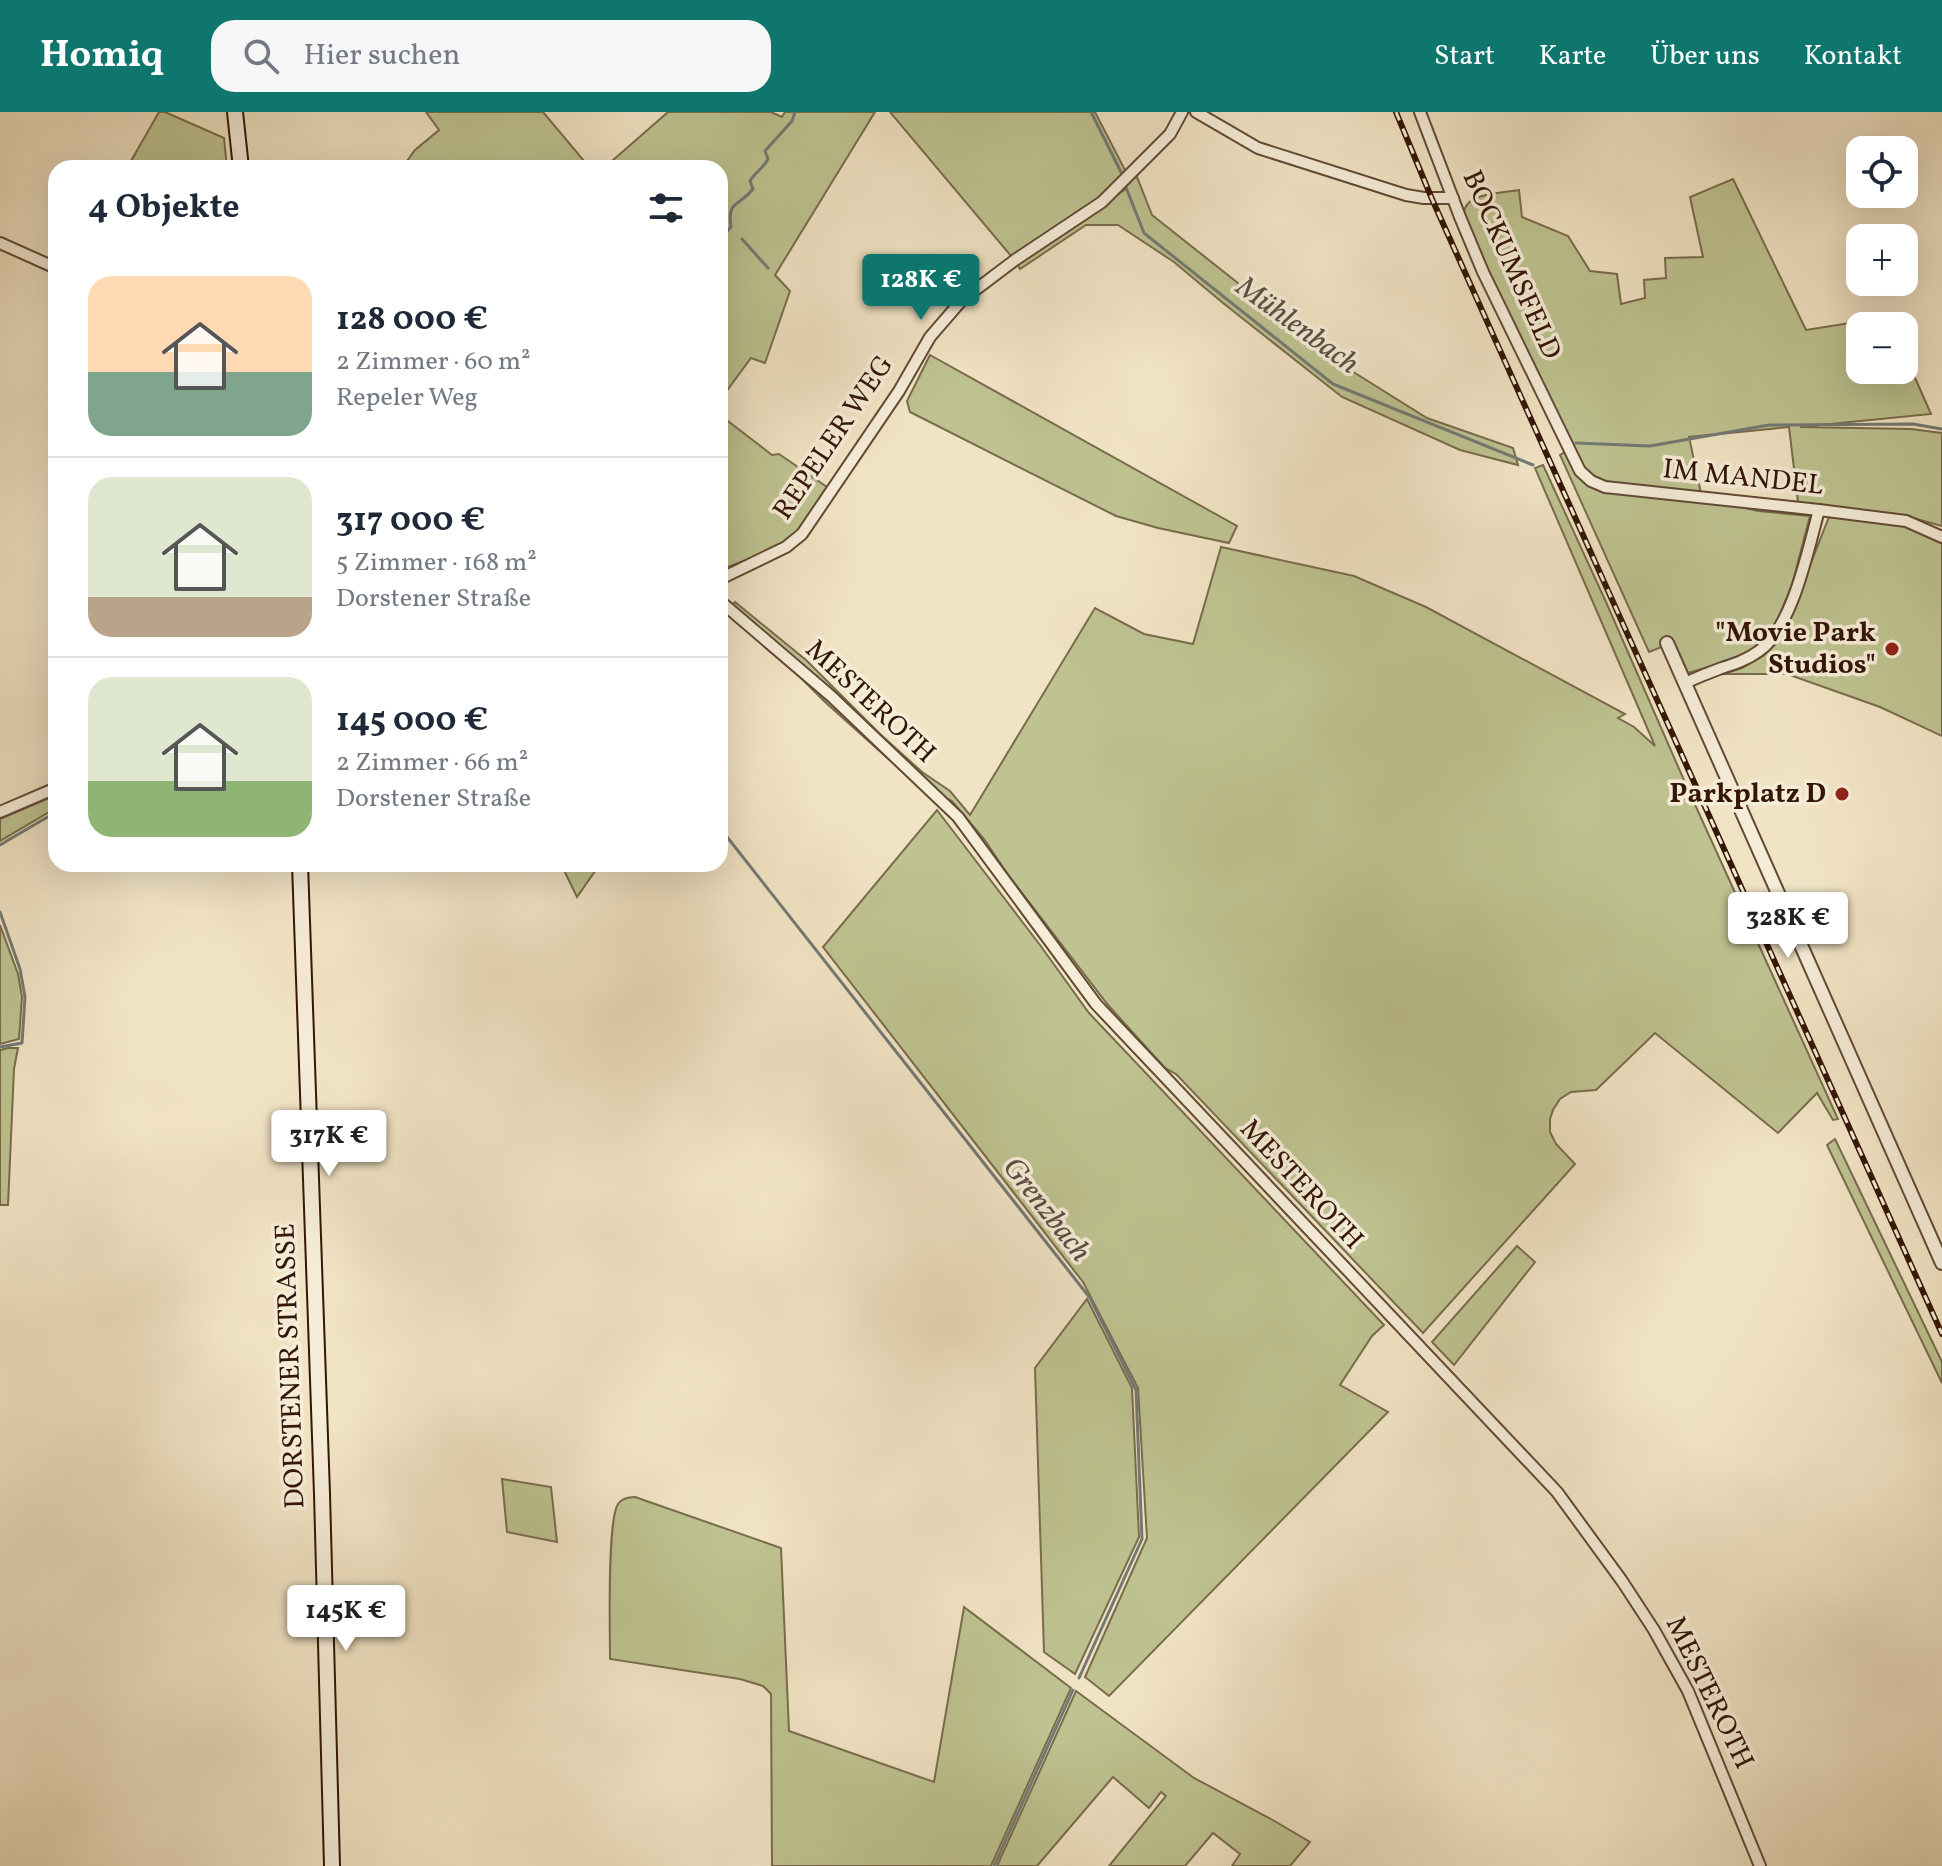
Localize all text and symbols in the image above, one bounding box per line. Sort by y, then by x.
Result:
search box [211,20,771,92]
text: Homiq [40,30,163,83]
icon: search [239,34,283,78]
text: Hier suchen [303,35,460,77]
text: Start [1434,37,1495,76]
text: Karte [1539,37,1606,76]
text: Über uns [1650,37,1760,76]
text: Kontakt [1804,37,1902,76]
map controls [1846,136,1918,384]
button: locate [1846,136,1918,208]
street label: BOCKUMSFELD [1452,164,1570,366]
text: 4 Objekte [88,185,240,232]
icon: filters [644,186,688,230]
button: + [1846,224,1918,296]
pin: 128K € [856,254,986,322]
text: 128K € [880,262,962,298]
water label: Mühlenbach [1226,266,1367,385]
text: 128 000 € [336,297,488,344]
icon: home [152,308,248,404]
button: − [1846,312,1918,384]
text: 2 Zimmer · 60 m² [336,344,531,380]
street label: REPELER WEG [764,348,904,528]
text: Repeler Weg [336,380,478,416]
street label: IM MANDEL [1661,450,1825,506]
text: 317 000 € [336,498,485,545]
icon: home [152,509,248,605]
text: 5 Zimmer · 168 m² [336,545,537,581]
text: Dorstener Straße [336,581,531,617]
place label: "Movie Park Studios" [1715,614,1876,685]
street label: MESTEROTH [796,631,944,773]
marker: "Movie Park Studios" [1883,640,1901,658]
text: 145 000 € [336,698,488,745]
icon: home [152,709,248,805]
text: 2 Zimmer · 66 m² [336,745,528,781]
place label: Parkplatz D [1670,775,1826,814]
text: Dorstener Straße [336,781,531,817]
marker: Parkplatz D [1833,785,1851,803]
pin: 328K € [1723,892,1853,960]
text: 328K € [1746,900,1830,936]
pin: 317K € [264,1110,394,1178]
street label: MESTEROTH [1230,1111,1372,1259]
text: 317K € [289,1118,369,1154]
water label: Grenzbach [992,1149,1100,1271]
street label: DORSTENER STRASSE [267,1222,315,1510]
pin: 145K € [281,1585,411,1653]
text: 145K € [305,1593,387,1629]
street label: MESTEROTH [1655,1610,1763,1776]

